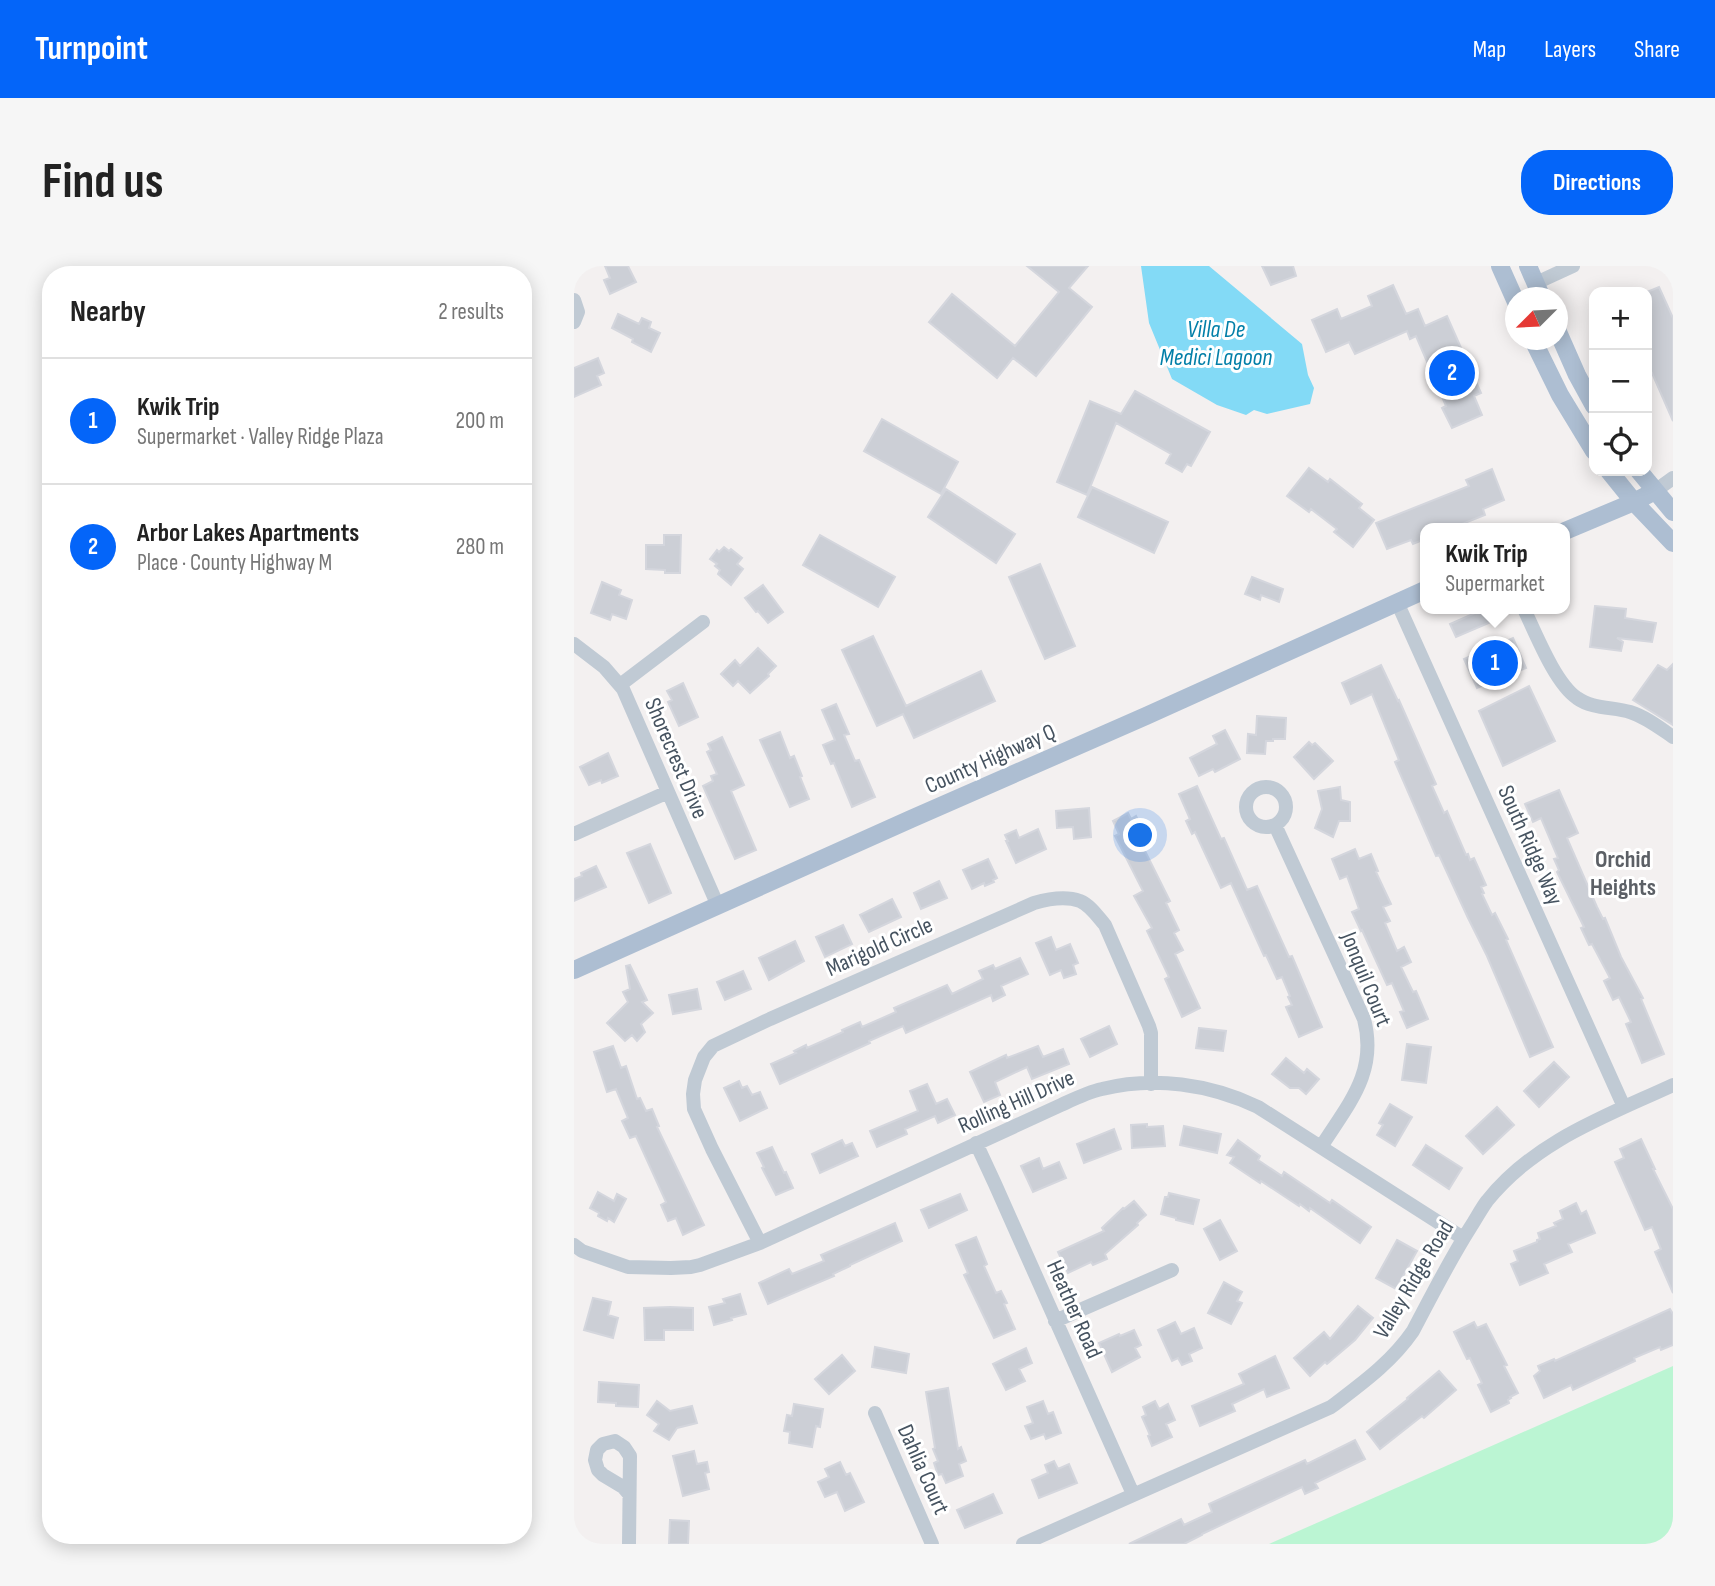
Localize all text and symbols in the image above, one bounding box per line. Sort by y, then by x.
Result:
text: Turnpoint [35,29,148,69]
text: Map [1473,35,1506,64]
text: Layers [1544,35,1596,64]
text: Share [1634,35,1680,64]
button: Directions [1521,150,1673,215]
text: Find us [42,153,164,212]
north arrow [1505,287,1568,350]
map controls [1589,287,1652,476]
button: + [1589,287,1652,350]
text: Nearby [70,294,146,330]
text: 2 results [438,298,504,326]
water label: Villa De Medici Lagoon [1160,315,1272,372]
pin: 2 [1429,347,1475,399]
button: − [1589,350,1652,413]
text: Kwik Trip [137,392,220,423]
text: 1 [88,407,98,435]
text: 200 m [456,407,504,435]
button: locate [1589,413,1652,476]
text: Supermarket · Valley Ridge Plaza [137,423,384,451]
text: Arbor Lakes Apartments [137,518,359,549]
popup [1420,523,1570,614]
text: 2 [88,533,98,561]
text: 280 m [456,533,504,561]
text: Kwik Trip [1445,539,1528,570]
text: Place · County Highway M [137,549,332,577]
text: Supermarket [1445,570,1545,598]
pin: 1 [1472,637,1518,689]
street label: Shorecrest Drive [638,694,714,823]
street label: County Highway Q [921,718,1060,800]
street label: South Ridge Way [1491,781,1569,910]
your location [1123,818,1157,852]
district label: Orchid Heights [1590,845,1656,902]
street label: Marigold Circle [822,911,937,983]
street label: Jonquil Court [1334,927,1398,1031]
street label: Rolling Hill Drive [954,1064,1079,1140]
street label: Valley Ridge Road [1367,1215,1460,1344]
street label: Heather Road [1040,1256,1108,1363]
street label: Dahlia Court [891,1420,955,1519]

